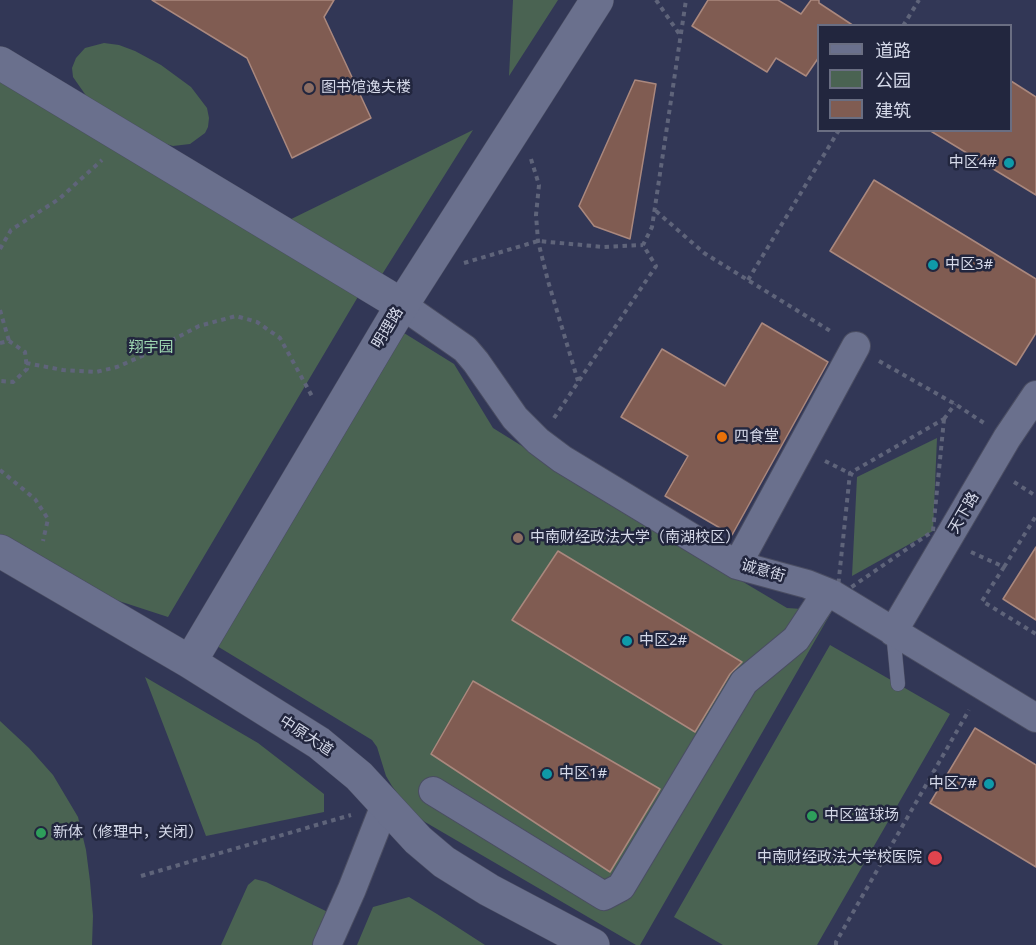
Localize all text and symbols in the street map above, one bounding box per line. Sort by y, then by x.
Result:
legend [817,24,1012,132]
text: 道路 [875,38,911,62]
text: 公园 [875,68,911,92]
place label: 图书馆逸夫楼 [321,79,411,97]
marker: 图书馆逸夫楼 [302,81,316,95]
text: 建筑 [875,98,911,122]
place label: 中区4# [949,154,997,172]
marker: 中区4# [1002,156,1016,170]
place label: 中区3# [945,256,993,274]
marker: 中区3# [926,258,940,272]
street label: 明理路 [369,304,407,352]
park label: 翔宇园 [129,339,173,357]
place label: 四食堂 [734,428,779,446]
marker: 四食堂 [715,430,729,444]
street label: 天下路 [945,489,983,537]
place label: 中南财经政法大学（南湖校区） [530,529,740,547]
marker: 中南财经政法大学（南湖校区） [511,531,525,545]
street label: 诚意街 [739,556,787,586]
place label: 中区2# [639,632,687,650]
marker: 中区2# [620,634,634,648]
street label: 中原大道 [276,712,336,760]
place label: 中区1# [559,765,607,783]
marker: 中区1# [540,767,554,781]
place label: 中区7# [929,775,977,793]
marker: 中区7# [982,777,996,791]
place label: 中区篮球场 [824,807,899,825]
marker: 中区篮球场 [805,809,819,823]
place label: 新体（修理中，关闭） [53,824,203,842]
marker: 新体（修理中，关闭） [34,826,48,840]
place label: 中南财经政法大学校医院 [757,849,922,867]
marker: 中南财经政法大学校医院 [926,849,944,867]

